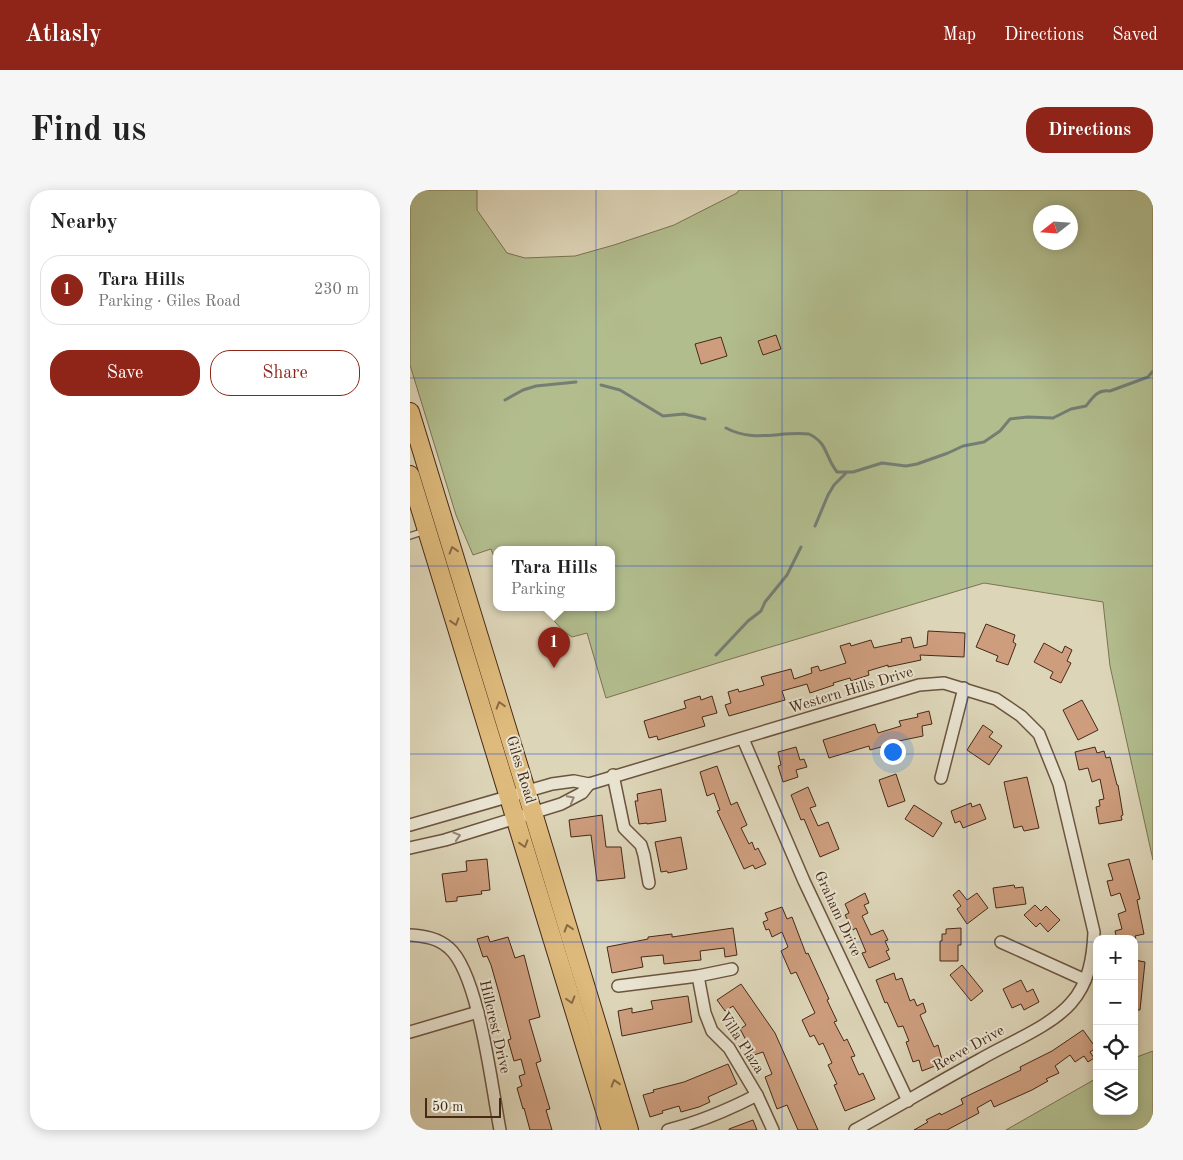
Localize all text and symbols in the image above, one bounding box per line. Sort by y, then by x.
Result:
text: Atlasly [25,23,102,47]
text: Map [943,26,976,44]
text: Directions [1004,26,1084,44]
text: Saved [1112,26,1158,44]
button: Directions [1026,107,1153,153]
text: Find us [30,113,146,148]
north arrow [1033,205,1078,250]
text: Nearby [50,212,118,233]
text: Tara Hills [98,271,185,290]
text: 1 [62,282,72,298]
text: 230 m [314,282,359,298]
text: Parking · Giles Road [98,294,241,310]
button: Save [50,350,200,396]
button: Share [210,350,360,396]
one-way arrow [448,546,458,555]
popup [493,546,615,611]
text: Tara Hills [511,559,597,578]
text: Parking [511,582,565,598]
one-way arrow [450,618,460,626]
pin: 1 [538,627,570,668]
street label: Western Hills Drive [787,665,915,717]
one-way arrow [496,702,506,710]
street label: Giles Road [503,734,537,806]
your location [880,739,906,765]
one-way arrow [566,795,575,805]
one-way arrow [453,831,461,841]
one-way arrow [518,840,528,848]
street label: Graham Drive [811,869,863,959]
one-way arrow [563,924,573,932]
map controls [1093,935,1138,1115]
button: + [1093,935,1138,980]
street label: Hillcrest Drive [476,979,512,1075]
button: − [1093,980,1138,1025]
one-way arrow [565,995,575,1003]
street label: Villa Plaza [716,1009,767,1077]
street label: Reeve Drive [931,1023,1007,1075]
button: locate [1093,1025,1138,1070]
button: layers [1093,1070,1138,1115]
one-way arrow [610,1080,620,1088]
scale bar [425,1095,501,1118]
text: 50 m [432,1100,463,1114]

